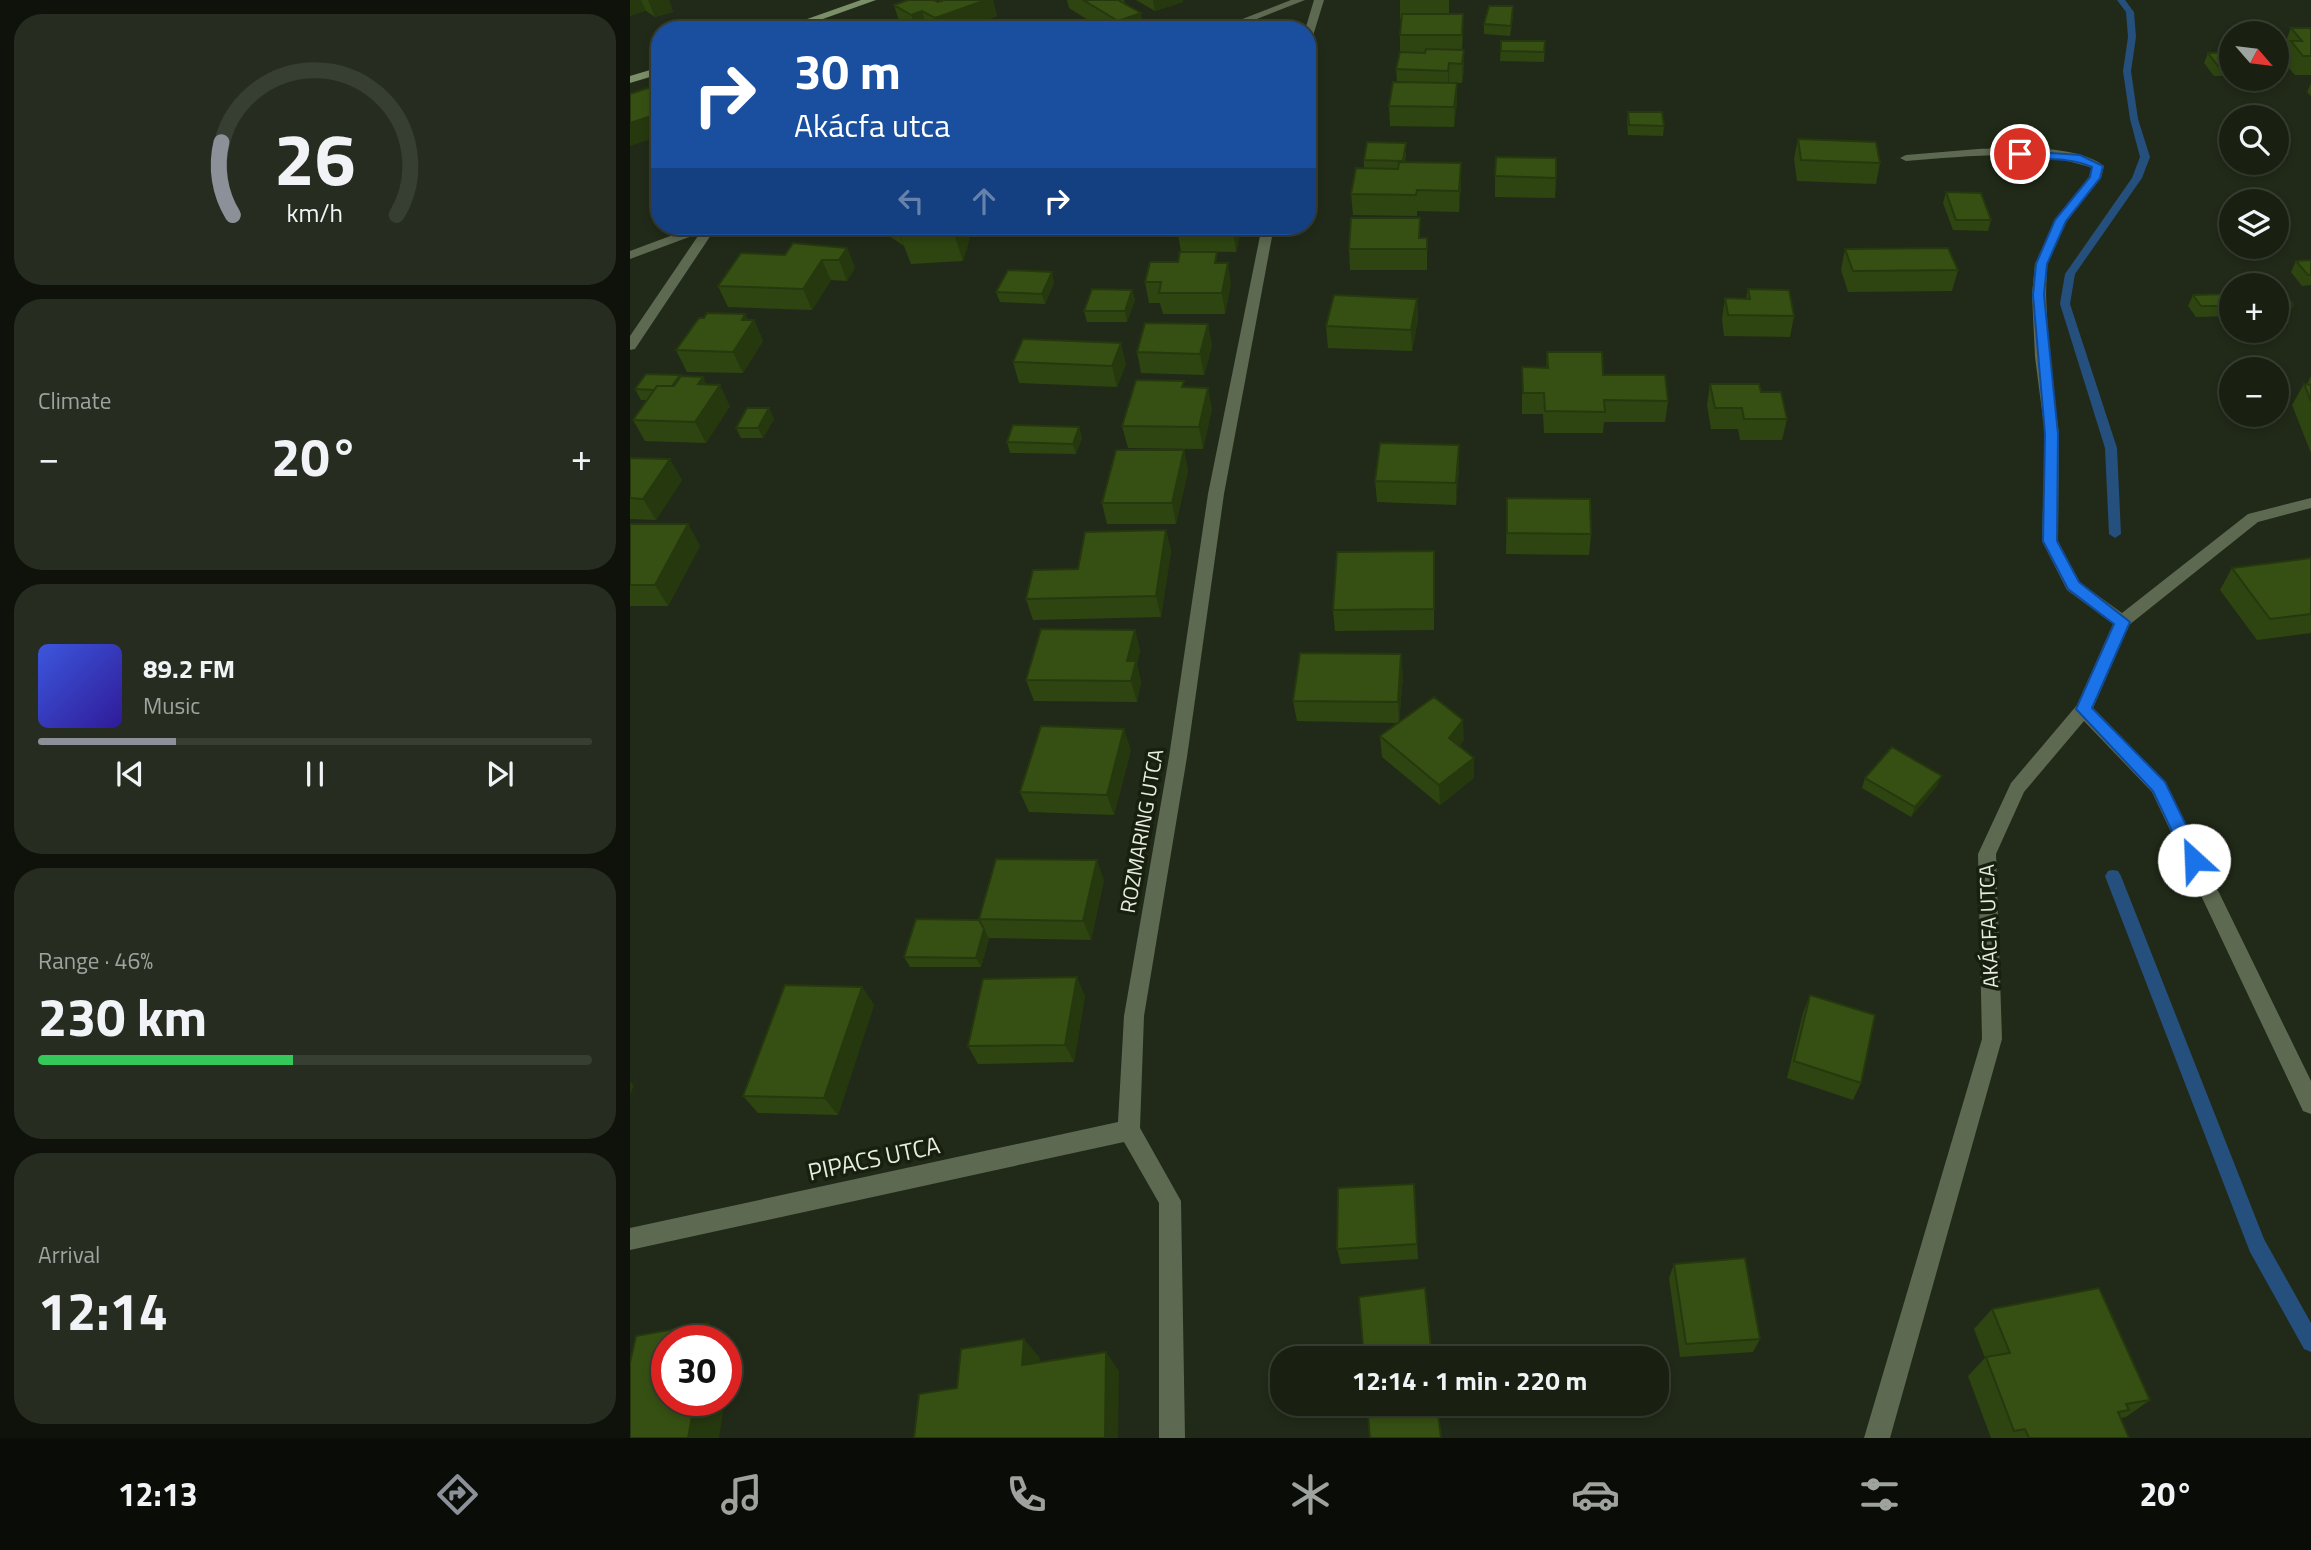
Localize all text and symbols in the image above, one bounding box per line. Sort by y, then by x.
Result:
north arrow [2219,21,2289,91]
map controls [2219,21,2289,427]
text: 30 m [794,33,901,108]
icon: right [679,49,770,140]
text: Akácfa utca [794,101,950,149]
text: 26 [274,104,356,214]
button: search [2219,105,2289,175]
pin [1990,124,2050,184]
icon: arrive [2001,135,2039,173]
icon: left [892,182,930,220]
icon: ahead [965,182,1003,220]
icon: right [1038,182,1076,220]
button: layers [2219,189,2289,259]
text: km/h [287,194,343,232]
button: + [2219,273,2289,343]
button: − [2219,357,2289,427]
text: Climate [38,383,111,418]
text: 20° [271,417,359,496]
text: − [38,428,59,486]
text: + [571,428,592,486]
text: 89.2 FM [143,649,235,688]
text: Music [143,688,200,723]
street label: ROZMARING UTCA [1111,746,1171,915]
icon: previous [111,755,149,793]
icon: pause [296,755,334,793]
icon: next [481,755,519,793]
position arrow [2157,823,2231,897]
street label: AKÁCFA UTCA [1970,863,2006,988]
text: Range · 46% [38,943,153,978]
text: 230 km [38,977,207,1056]
street label: PIPACS UTCA [804,1126,943,1190]
text: Arrival [38,1237,100,1272]
text: 12:14 [38,1271,168,1350]
speed limit sign: 30 [651,1325,742,1416]
text: 12:14 · 1 min · 220 m [1352,1361,1587,1400]
text: 12:13 [118,1470,198,1518]
icon: directions [433,1470,482,1519]
icon: music [717,1470,766,1519]
icon: phone [1002,1470,1051,1519]
icon: climate [1286,1470,1335,1519]
icon: car [1571,1470,1620,1519]
icon: filters [1855,1470,1904,1519]
text: 20° [2139,1470,2193,1518]

